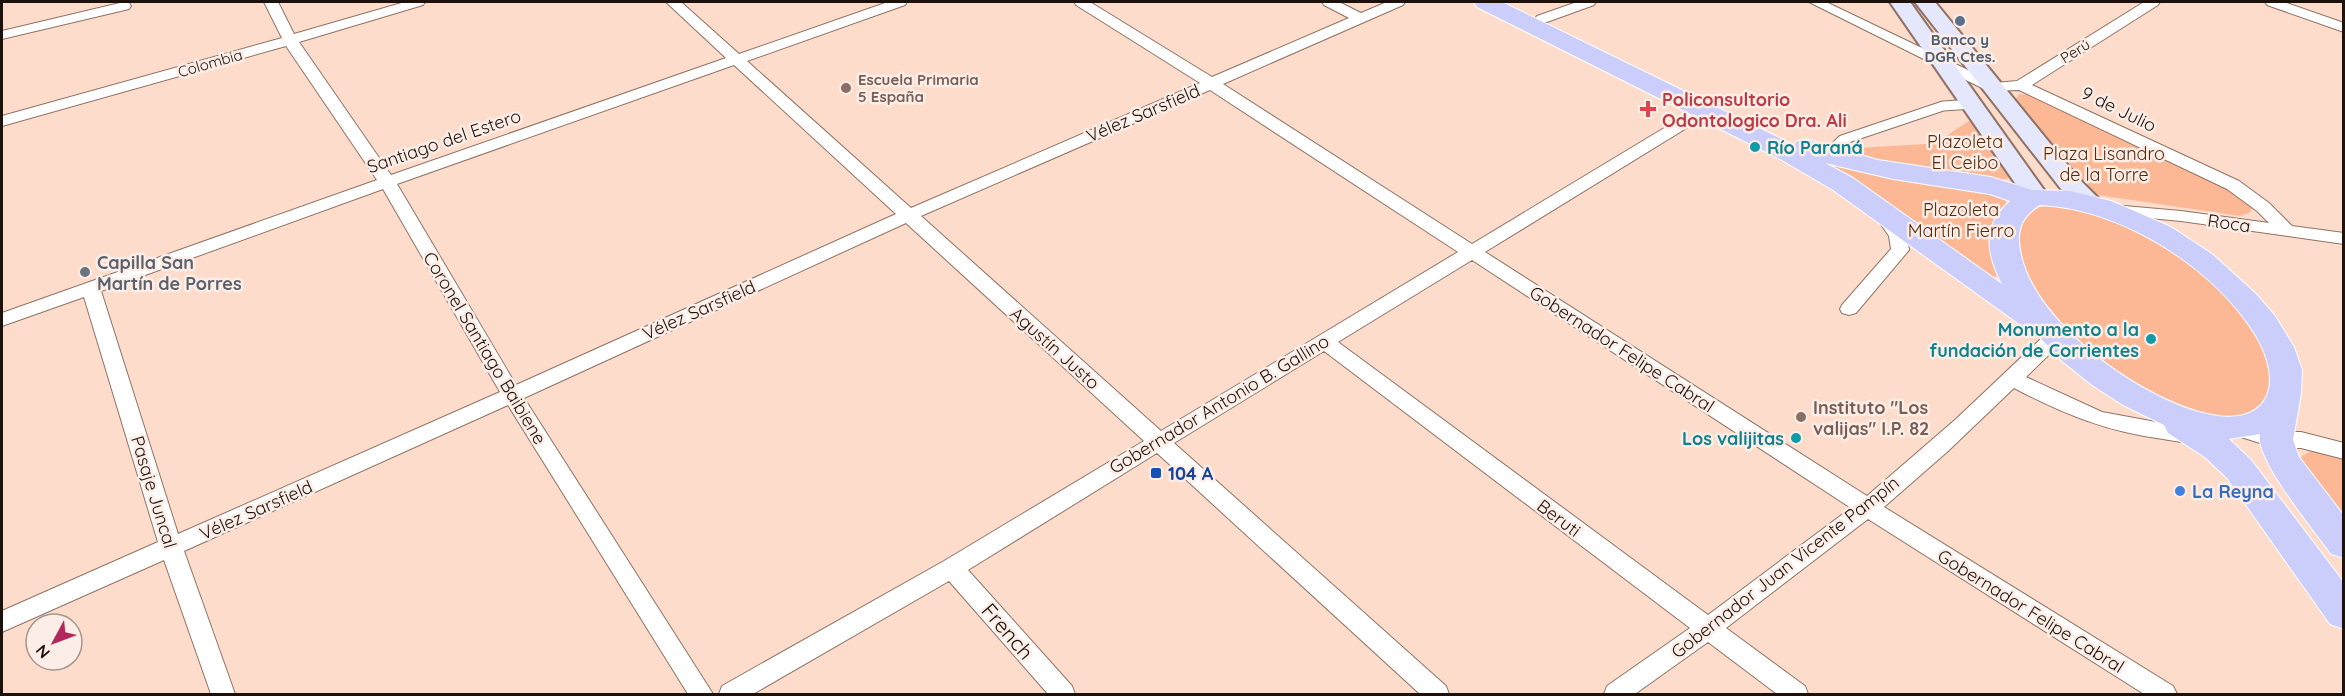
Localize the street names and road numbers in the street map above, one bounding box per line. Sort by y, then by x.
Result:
street label: Perú [2057,35,2093,67]
street label: Colombia [176,45,244,81]
street label: Vélez Sarsfield [1083,79,1203,147]
street label: 9 de Julio [2078,81,2160,137]
street label: Santiago del Estero [364,104,524,178]
street label: Roca [2206,209,2252,237]
street label: Coronel Santiago Baibiene [418,248,552,448]
street label: Vélez Sarsfield [639,275,759,345]
street label: Gobernador Felipe Cabral [1525,281,1719,417]
street label: Agustín Justo [1005,302,1105,394]
street label: Gobernador Antonio B. Gallino [1105,329,1333,479]
street label: Pasaje Juncal [126,433,182,551]
street label: Gobernador Juan Vicente Pampín [1666,471,1904,663]
street label: Vélez Sarsfield [196,475,316,545]
street label: Beruti [1533,494,1585,542]
street label: Gobernador Felipe Cabral [1933,544,2129,678]
street label: French [976,598,1040,664]

